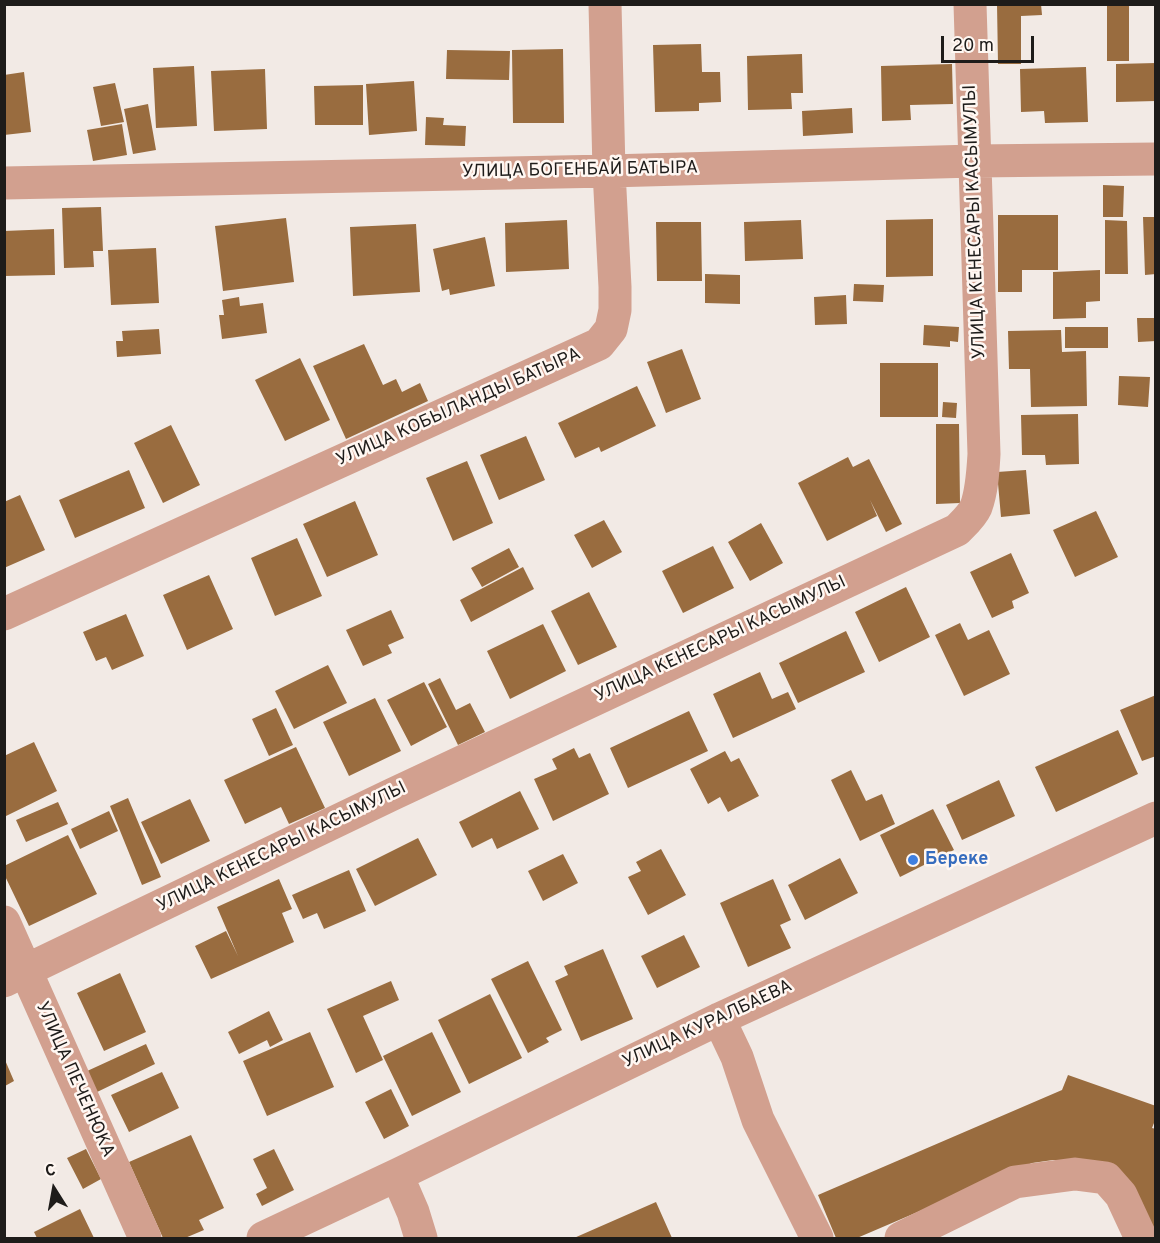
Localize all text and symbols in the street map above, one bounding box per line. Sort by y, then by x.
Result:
scale bar [944,24,1037,62]
text: 20 m [952,35,994,58]
street label: УЛИЦА КЕНЕСАРЫ КАСЫМУЛЫ [960,84,992,360]
street label: УЛИЦА БОГЕНБАЙ БАТЫРА [462,158,698,184]
street label: УЛИЦА КОБЫЛАНДЫ БАТЫРА [333,344,585,472]
street label: УЛИЦА КЕНЕСАРЫ КАСЫМУЛЫ [592,572,850,708]
street label: УЛИЦА КЕНЕСАРЫ КАСЫМУЛЫ [154,778,410,918]
place label: Береке [925,849,988,871]
marker: Береке [906,853,920,867]
street label: УЛИЦА КУРАЛБАЕВА [620,976,796,1074]
street label: УЛИЦА ПЕЧЕНЮКА [30,999,118,1161]
north arrow [24,1159,84,1219]
text: С [44,1161,57,1182]

